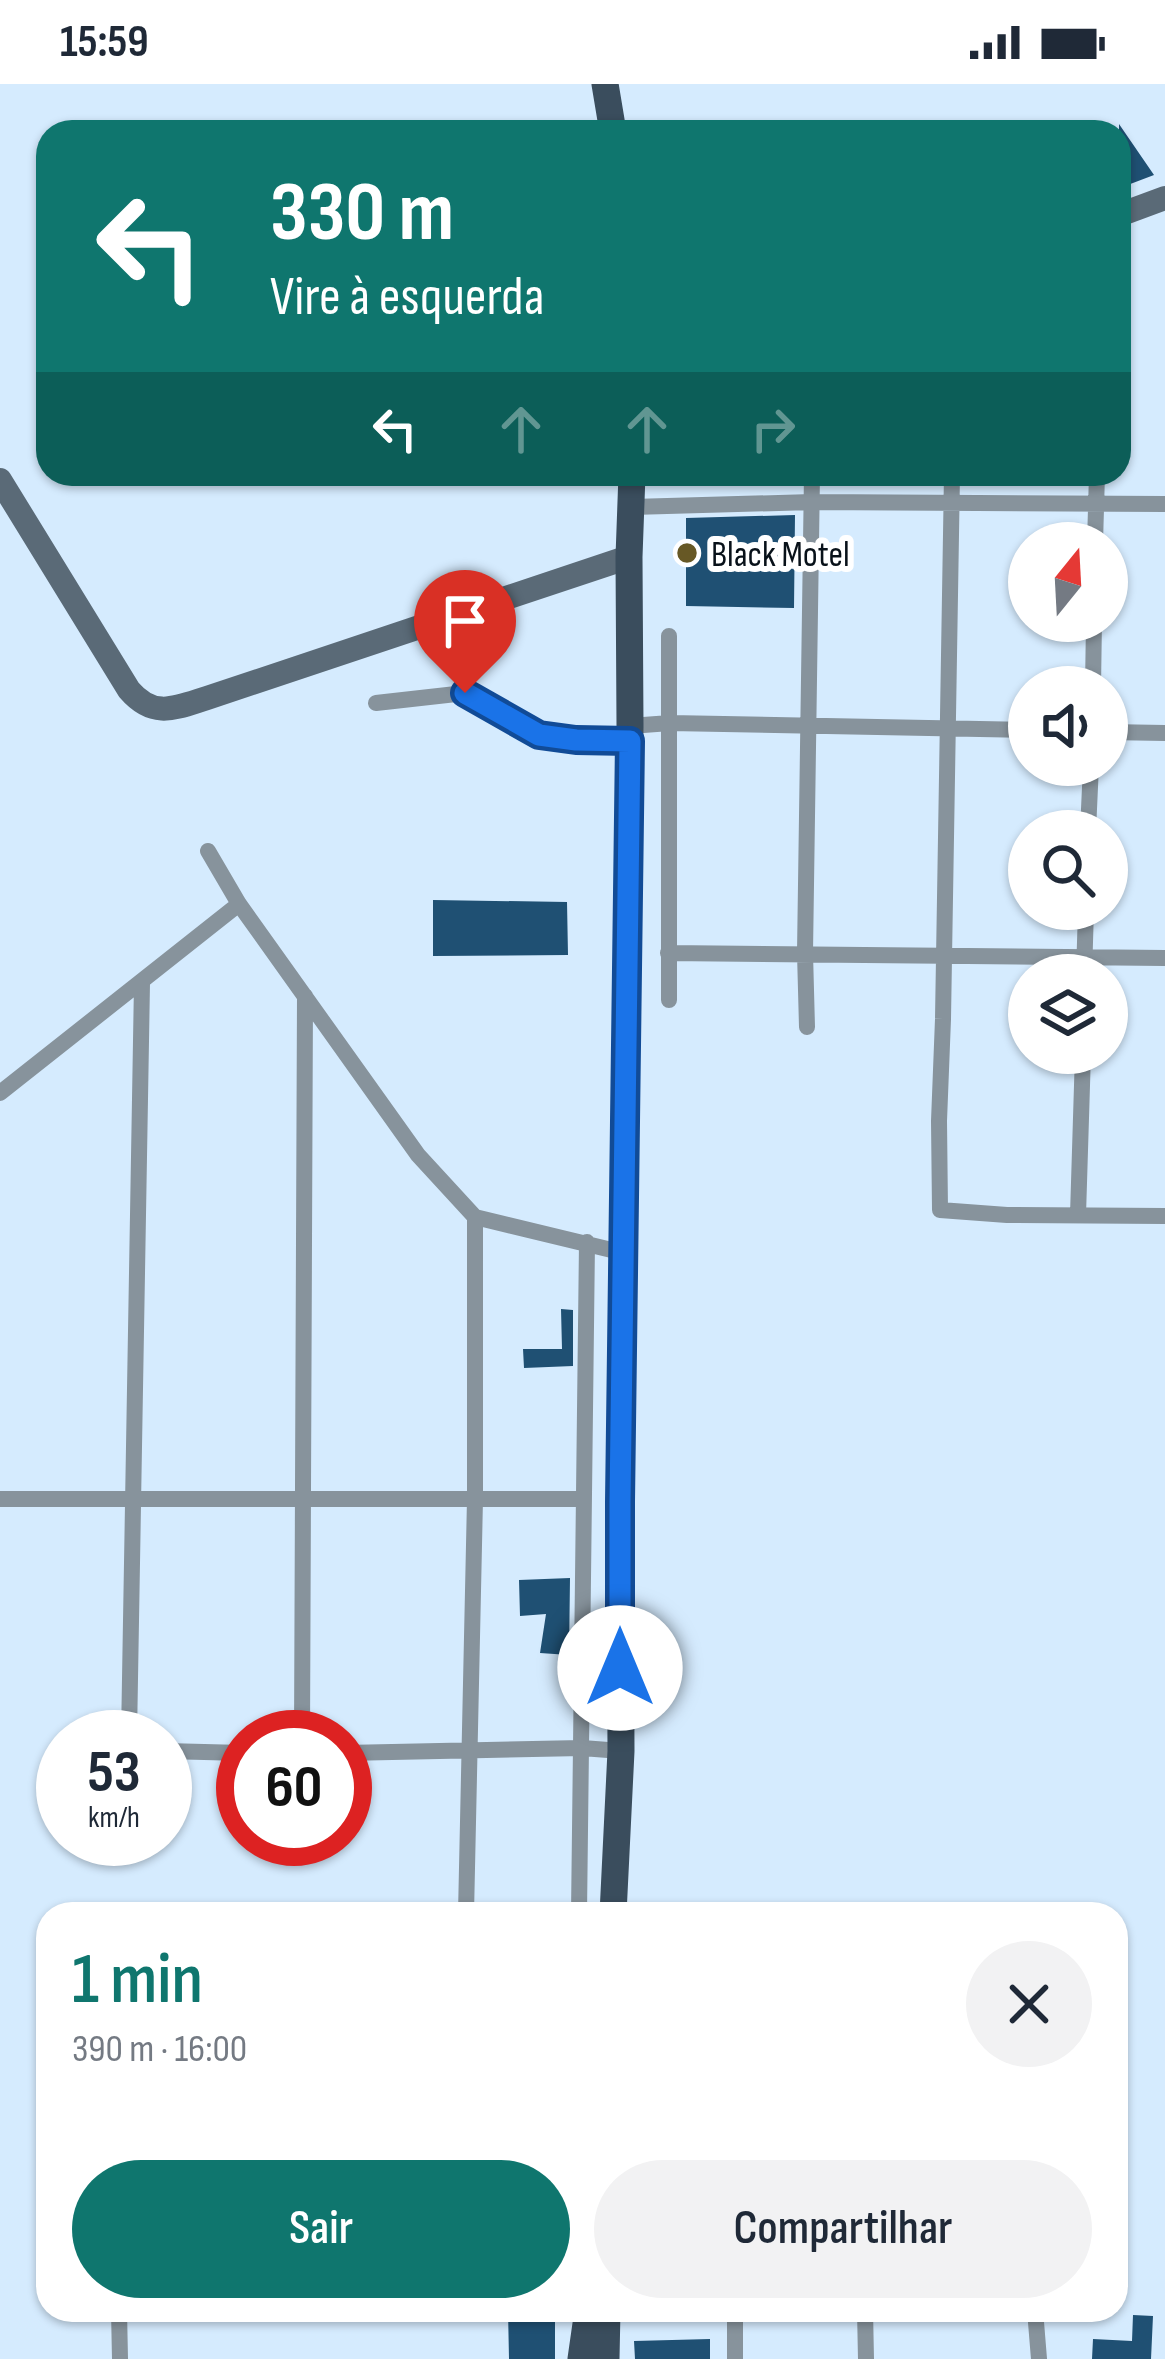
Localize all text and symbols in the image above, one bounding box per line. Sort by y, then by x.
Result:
text: 15:59 [60,15,149,70]
text: 330 m [270,163,454,264]
icon: left [72,168,228,324]
text: Vire à esquerda [270,265,544,330]
icon: left [362,396,428,462]
icon: ahead [488,396,554,462]
icon: ahead [614,396,680,462]
icon: right [740,396,806,462]
north arrow [1008,522,1128,642]
map controls [1008,522,1128,1074]
place label: Black Motel [711,534,850,577]
marker: Black Motel [674,540,700,566]
pin [414,570,516,693]
icon: arrive [432,588,498,654]
button: sound [1008,666,1128,786]
button: search [1008,810,1128,930]
button: layers [1008,954,1128,1074]
position arrow [557,1605,683,1731]
speed limit sign: 60 [216,1710,372,1866]
text: 53 [87,1737,141,1809]
text: km/h [88,1800,140,1836]
text: 1 min [72,1937,203,2024]
button: close [966,1941,1092,2067]
text: 390 m · 16:00 [72,2026,247,2073]
button: Sair [72,2160,570,2298]
button: Compartilhar [594,2160,1092,2298]

